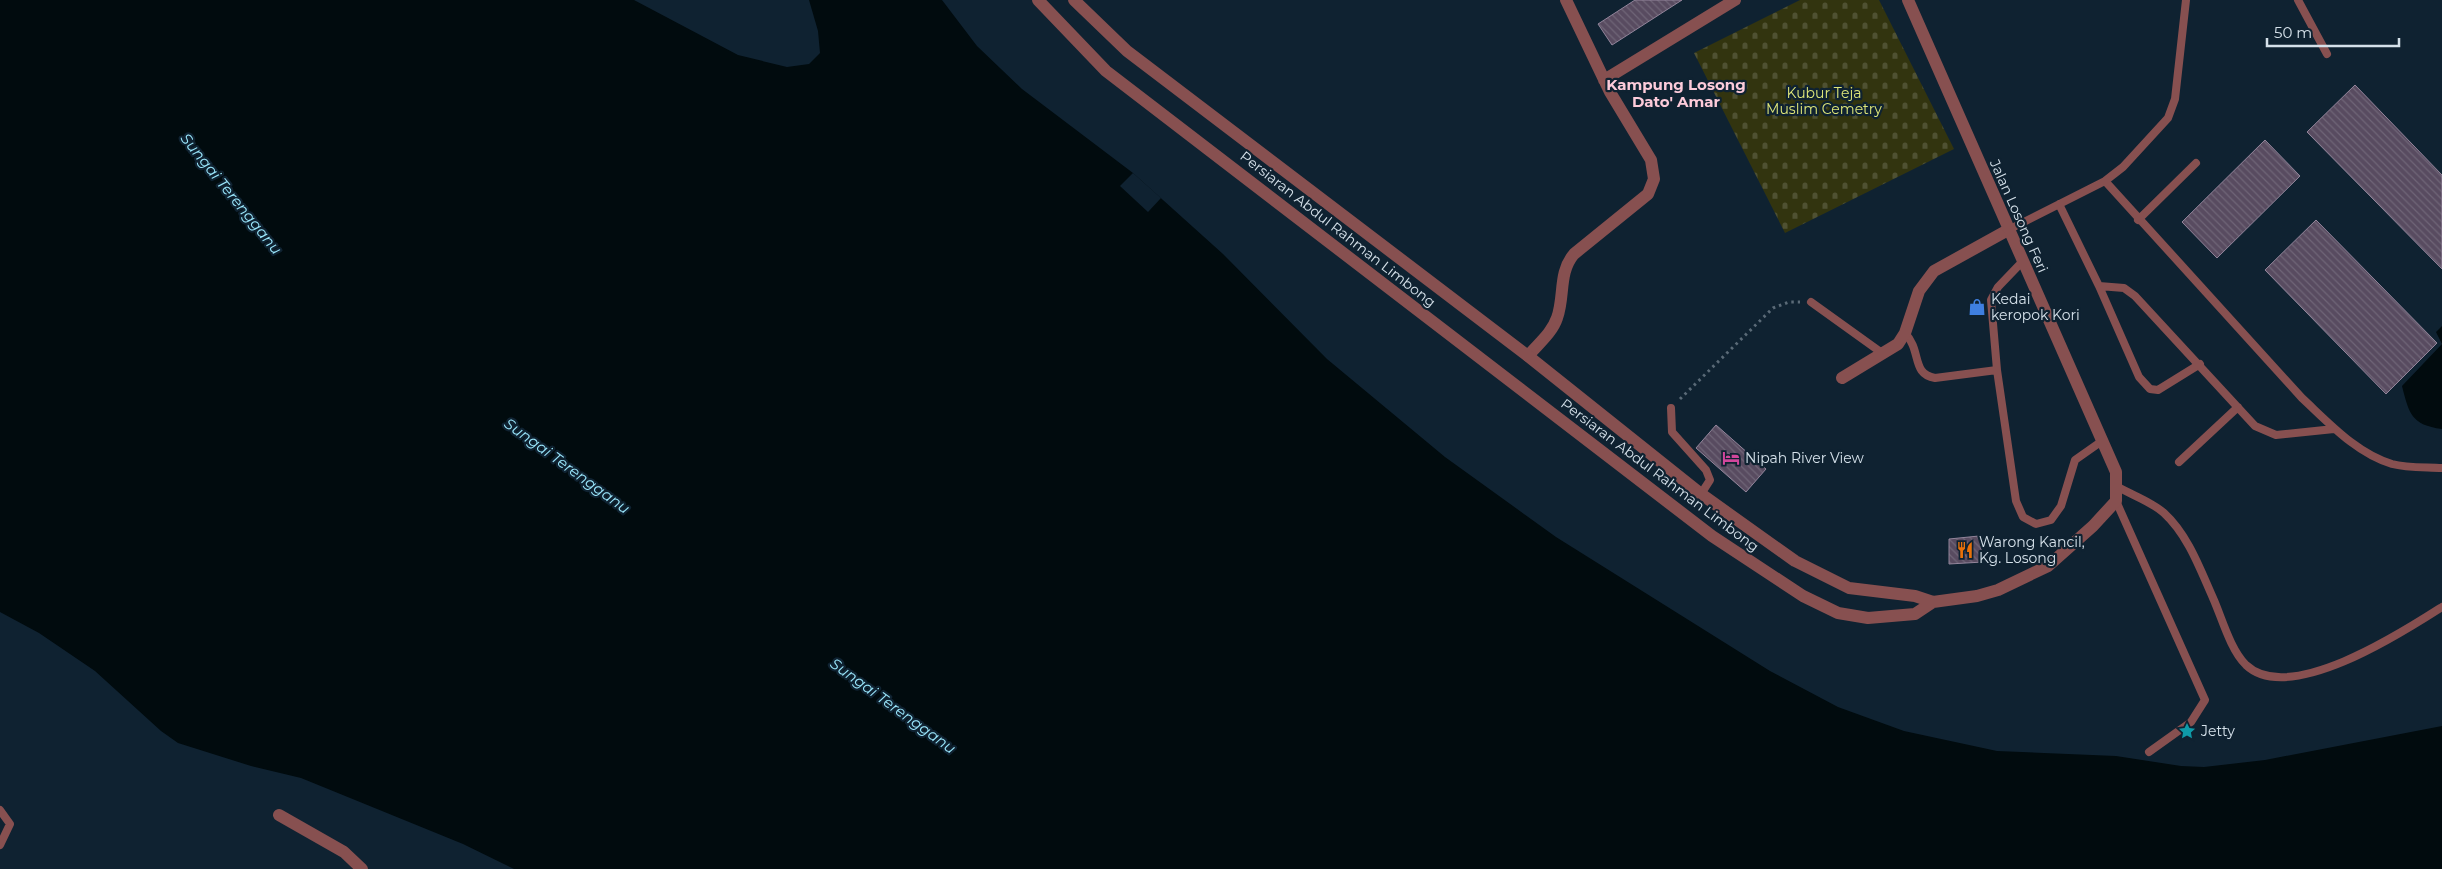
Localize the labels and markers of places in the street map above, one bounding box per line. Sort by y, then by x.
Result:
place label: Kedai keropok Kori [1991,290,2080,324]
shop icon: Kedai keropok Kori [1967,297,1987,317]
hotel icon: Nipah River View [1721,448,1741,468]
place label: Nipah River View [1745,449,1865,467]
place label: Warong Kancil, Kg. Losong [1979,533,2085,567]
restaurant icon: Warong Kancil, Kg. Losong [1955,540,1975,560]
place icon: Jetty [2177,721,2197,741]
place label: Jetty [2200,722,2235,740]

